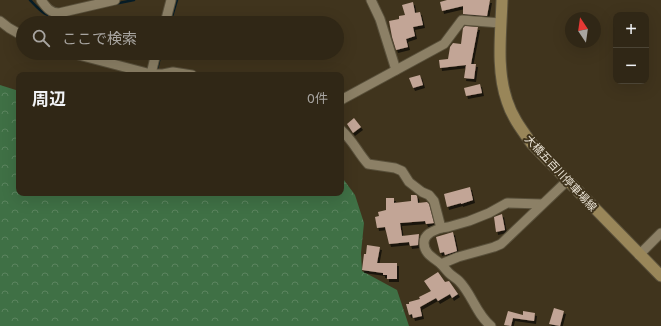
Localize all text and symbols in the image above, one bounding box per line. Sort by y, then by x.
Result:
north arrow [565,12,601,48]
map controls [613,12,649,84]
button: + [613,12,649,48]
search box [16,16,344,60]
icon: search [30,27,52,49]
text: ここで検索 [62,31,137,50]
button: − [613,48,649,84]
text: 周辺 [32,90,66,112]
text: 0件 [307,92,328,108]
street label: 大橋五百川停車場線 [521,133,599,215]

